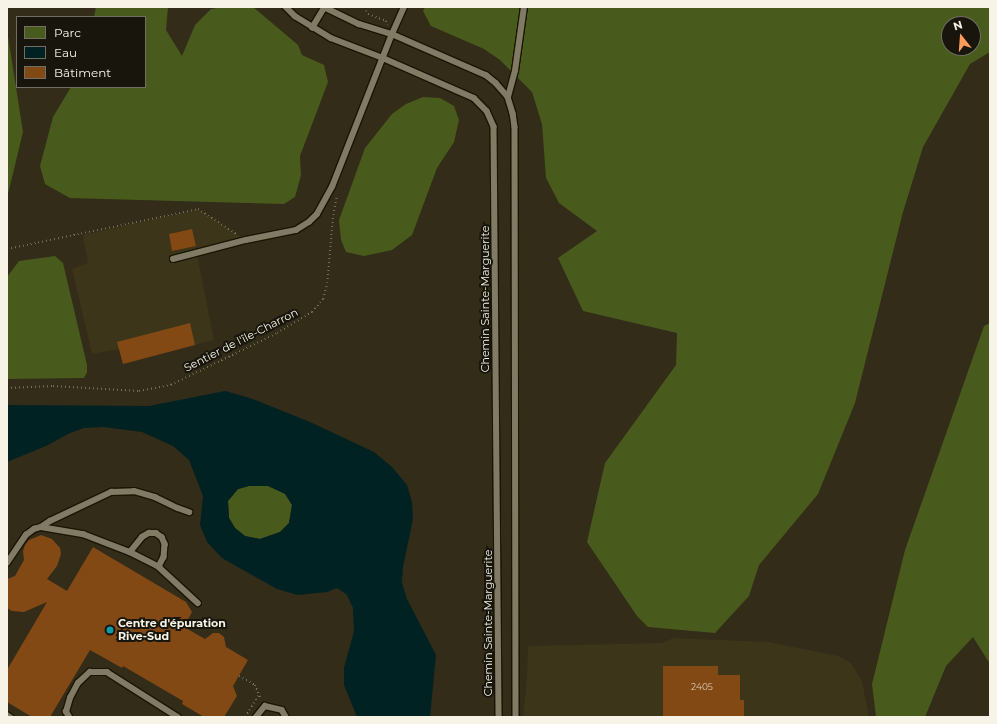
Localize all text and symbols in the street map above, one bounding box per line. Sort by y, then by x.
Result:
legend [16,16,146,88]
north arrow [941,16,981,56]
text: N [951,17,964,33]
text: Parc [54,25,81,40]
text: Eau [54,45,77,60]
text: Bâtiment [54,65,111,80]
street label: Chemin Sainte-Marguerite [478,226,492,372]
street label: Sentier de l'île-Charron [182,306,300,374]
street label: Chemin Sainte-Marguerite [481,550,495,696]
place label: Centre d'épuration Rive-Sud [118,617,226,643]
marker: Centre d'épuration Rive-Sud [105,625,115,635]
house number: 2405 [691,682,713,692]

